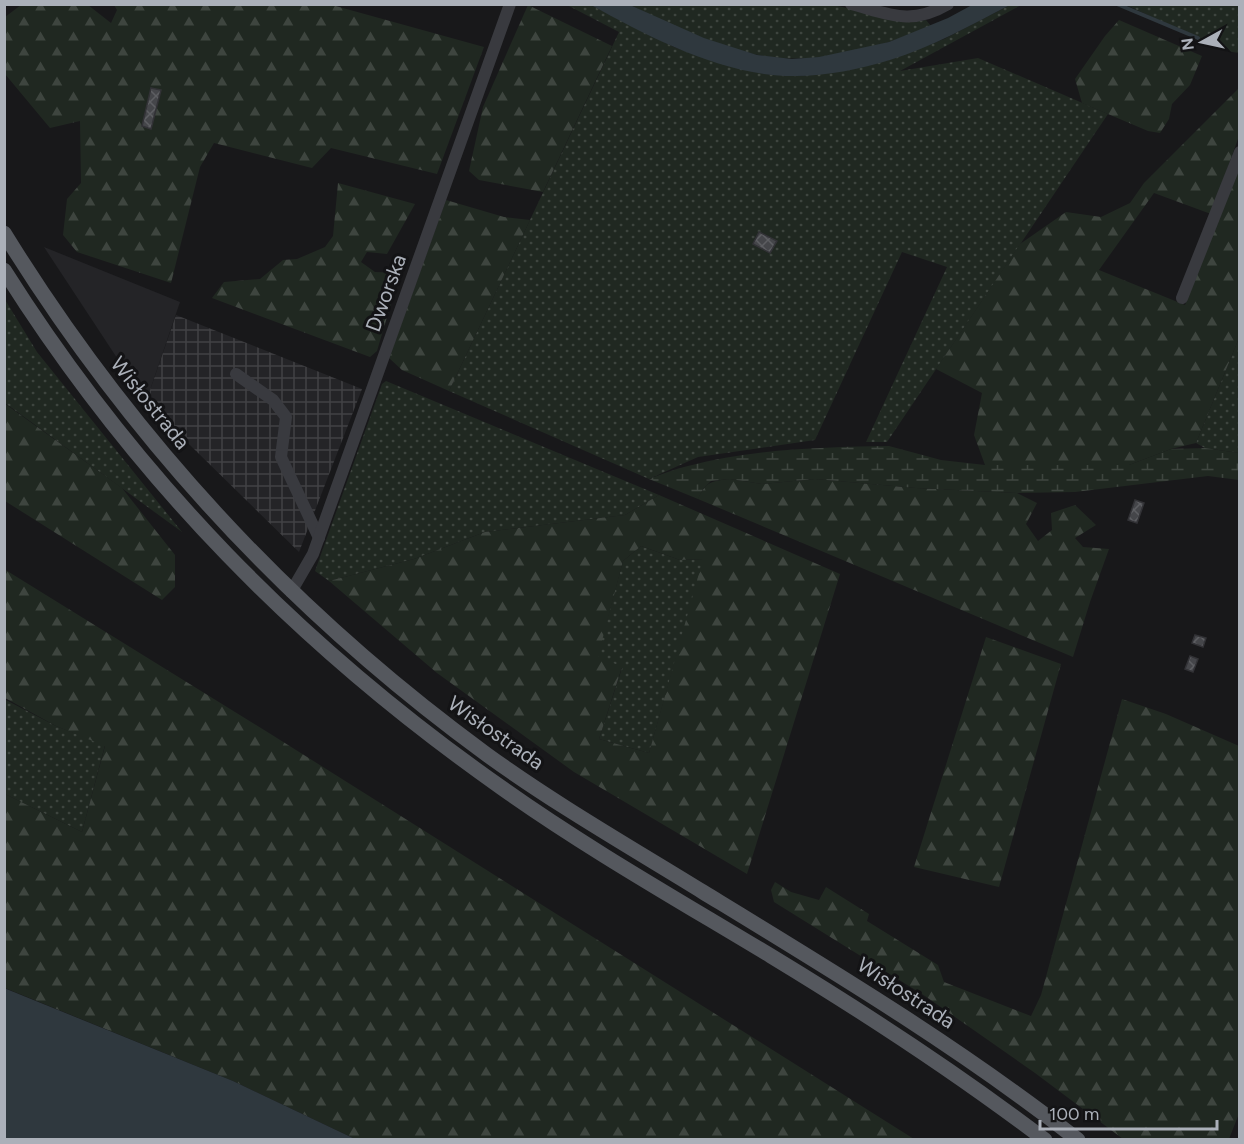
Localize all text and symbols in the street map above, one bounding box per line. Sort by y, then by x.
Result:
north arrow [1172,12,1232,72]
text: N [1177,37,1198,51]
street label: Dworska [360,251,411,335]
street label: Wisłostrada [106,352,195,454]
street label: Wisłostrada [443,690,549,775]
street label: Wisłostrada [853,952,960,1033]
scale bar [1040,1093,1217,1131]
text: 100 m [1049,1103,1099,1125]

